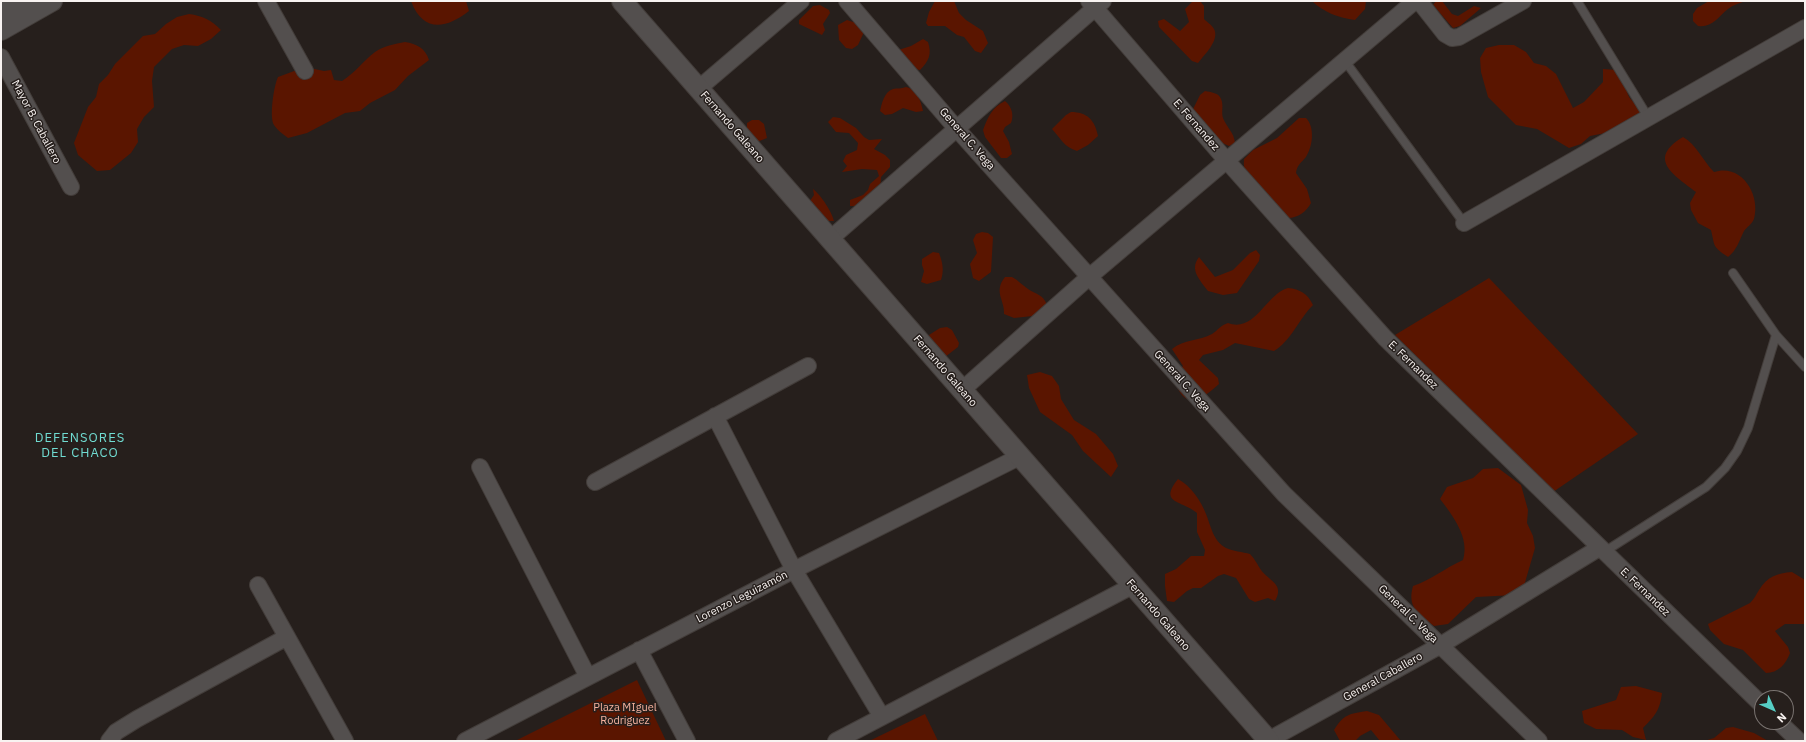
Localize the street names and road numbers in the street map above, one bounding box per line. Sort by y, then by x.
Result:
street label: Mayor B. Caballero [8,78,64,166]
street label: Fernando Galeano [697,89,767,165]
street label: E. Fernandez [1170,97,1222,153]
street label: General C. Vega [936,105,998,173]
street label: Fernando Galeano [910,333,980,409]
street label: E. Fernandez [1385,338,1441,392]
street label: General C. Vega [1151,348,1213,414]
street label: E. Fernandez [1617,565,1673,619]
street label: Lorenzo Leguizamón [694,568,790,626]
street label: Fernando Galeano [1123,577,1193,653]
street label: General C. Vega [1375,582,1441,646]
street label: General Caballero [1341,650,1425,704]

